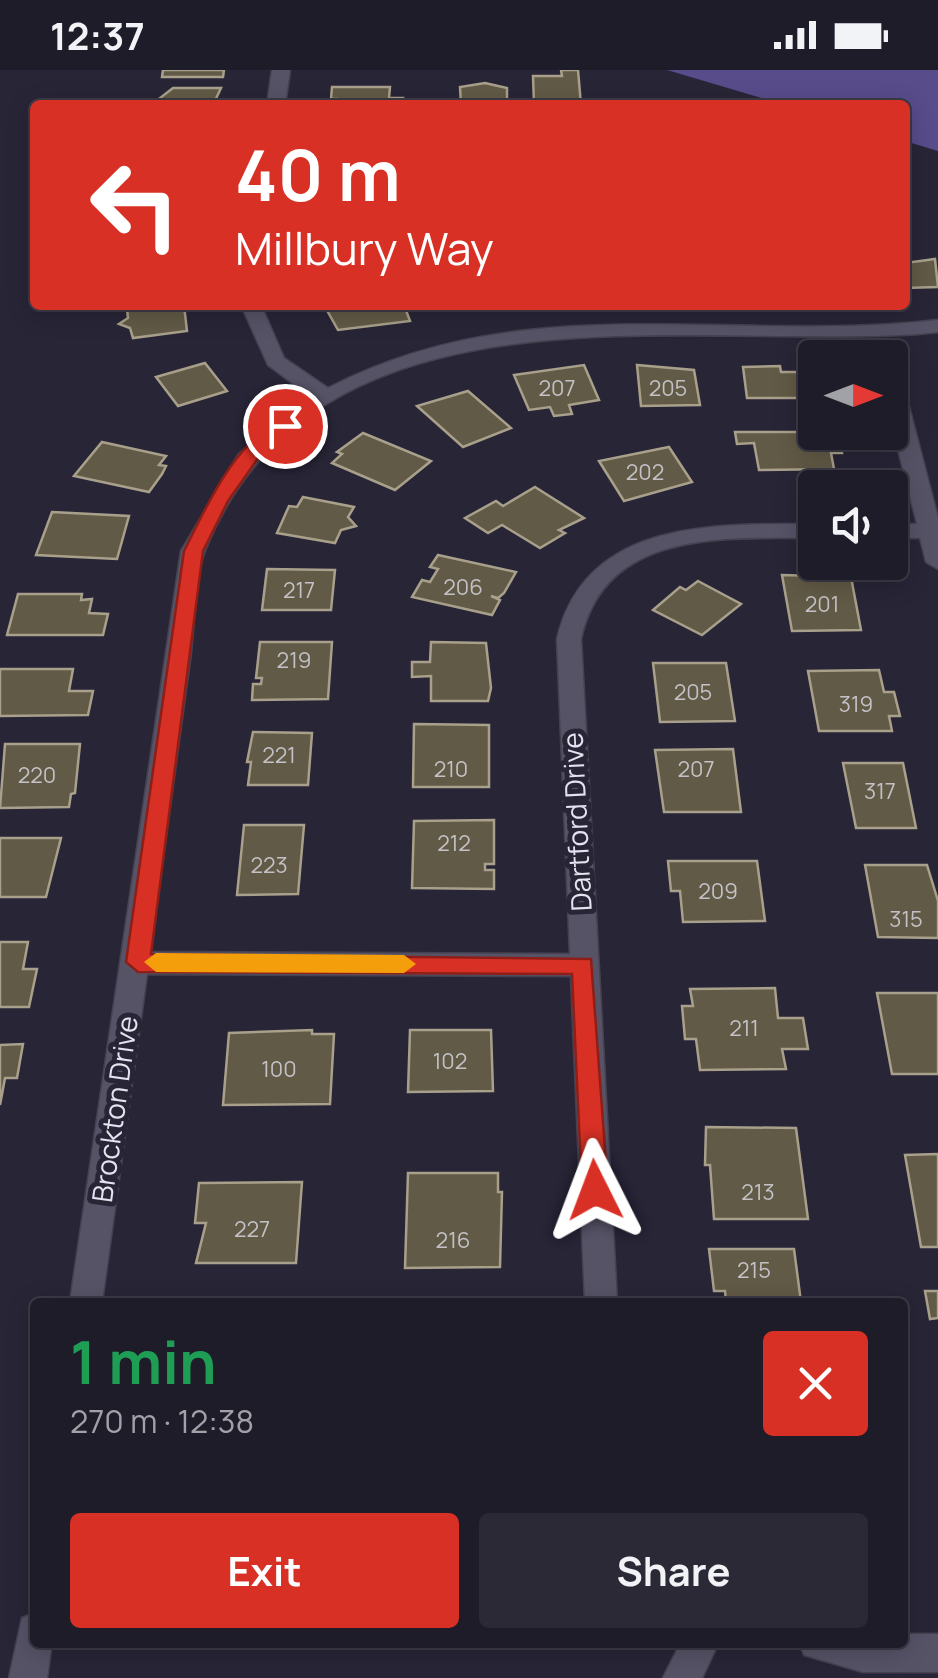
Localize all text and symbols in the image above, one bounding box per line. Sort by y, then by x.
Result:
text: 12:37 [50,9,145,61]
text: 40 m [235,126,401,222]
icon: left [70,140,200,270]
text: Millbury Way [235,217,494,279]
north arrow [798,340,908,450]
map controls [798,340,908,580]
house number: 207 [538,373,576,403]
house number: 205 [649,373,687,403]
pin [243,384,328,469]
icon: arrive [258,399,313,454]
house number: 202 [626,457,664,487]
button: sound [798,470,908,580]
house number: 206 [443,572,483,602]
house number: 217 [283,575,315,605]
house number: 201 [805,589,839,619]
house number: 219 [277,645,311,675]
house number: 205 [674,677,712,707]
house number: 319 [839,689,873,719]
street label: Dartford Drive [552,732,600,912]
house number: 221 [262,740,296,770]
house number: 210 [434,754,468,784]
house number: 207 [677,754,715,784]
house number: 220 [18,760,56,790]
house number: 317 [864,776,896,806]
house number: 212 [437,828,471,858]
house number: 223 [250,850,288,880]
house number: 209 [698,876,738,906]
house number: 315 [889,904,923,934]
street label: Brockton Drive [82,1013,146,1205]
house number: 211 [729,1013,759,1043]
house number: 102 [433,1046,467,1076]
house number: 100 [261,1054,297,1084]
position arrow [543,1138,647,1242]
house number: 213 [741,1177,775,1207]
house number: 227 [234,1214,270,1244]
house number: 216 [436,1225,470,1255]
house number: 215 [737,1255,771,1285]
text: 1 min [70,1320,217,1402]
button: close [763,1331,868,1436]
text: 270 m · 12:38 [70,1399,254,1443]
button: Exit [70,1513,459,1628]
button: Share [479,1513,868,1628]

